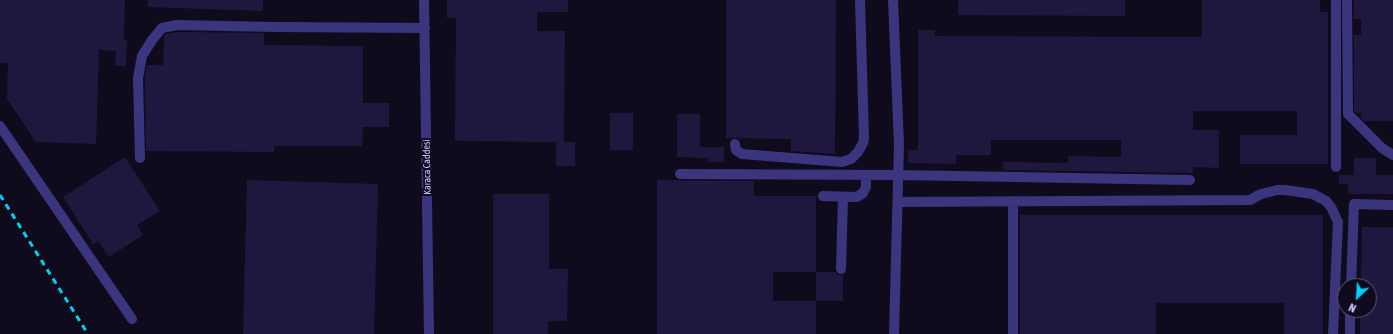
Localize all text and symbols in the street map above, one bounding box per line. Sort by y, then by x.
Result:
street label: Karaca Caddesi [421,139,433,195]
north arrow [1337,278,1377,318]
text: N [1347,301,1358,315]

